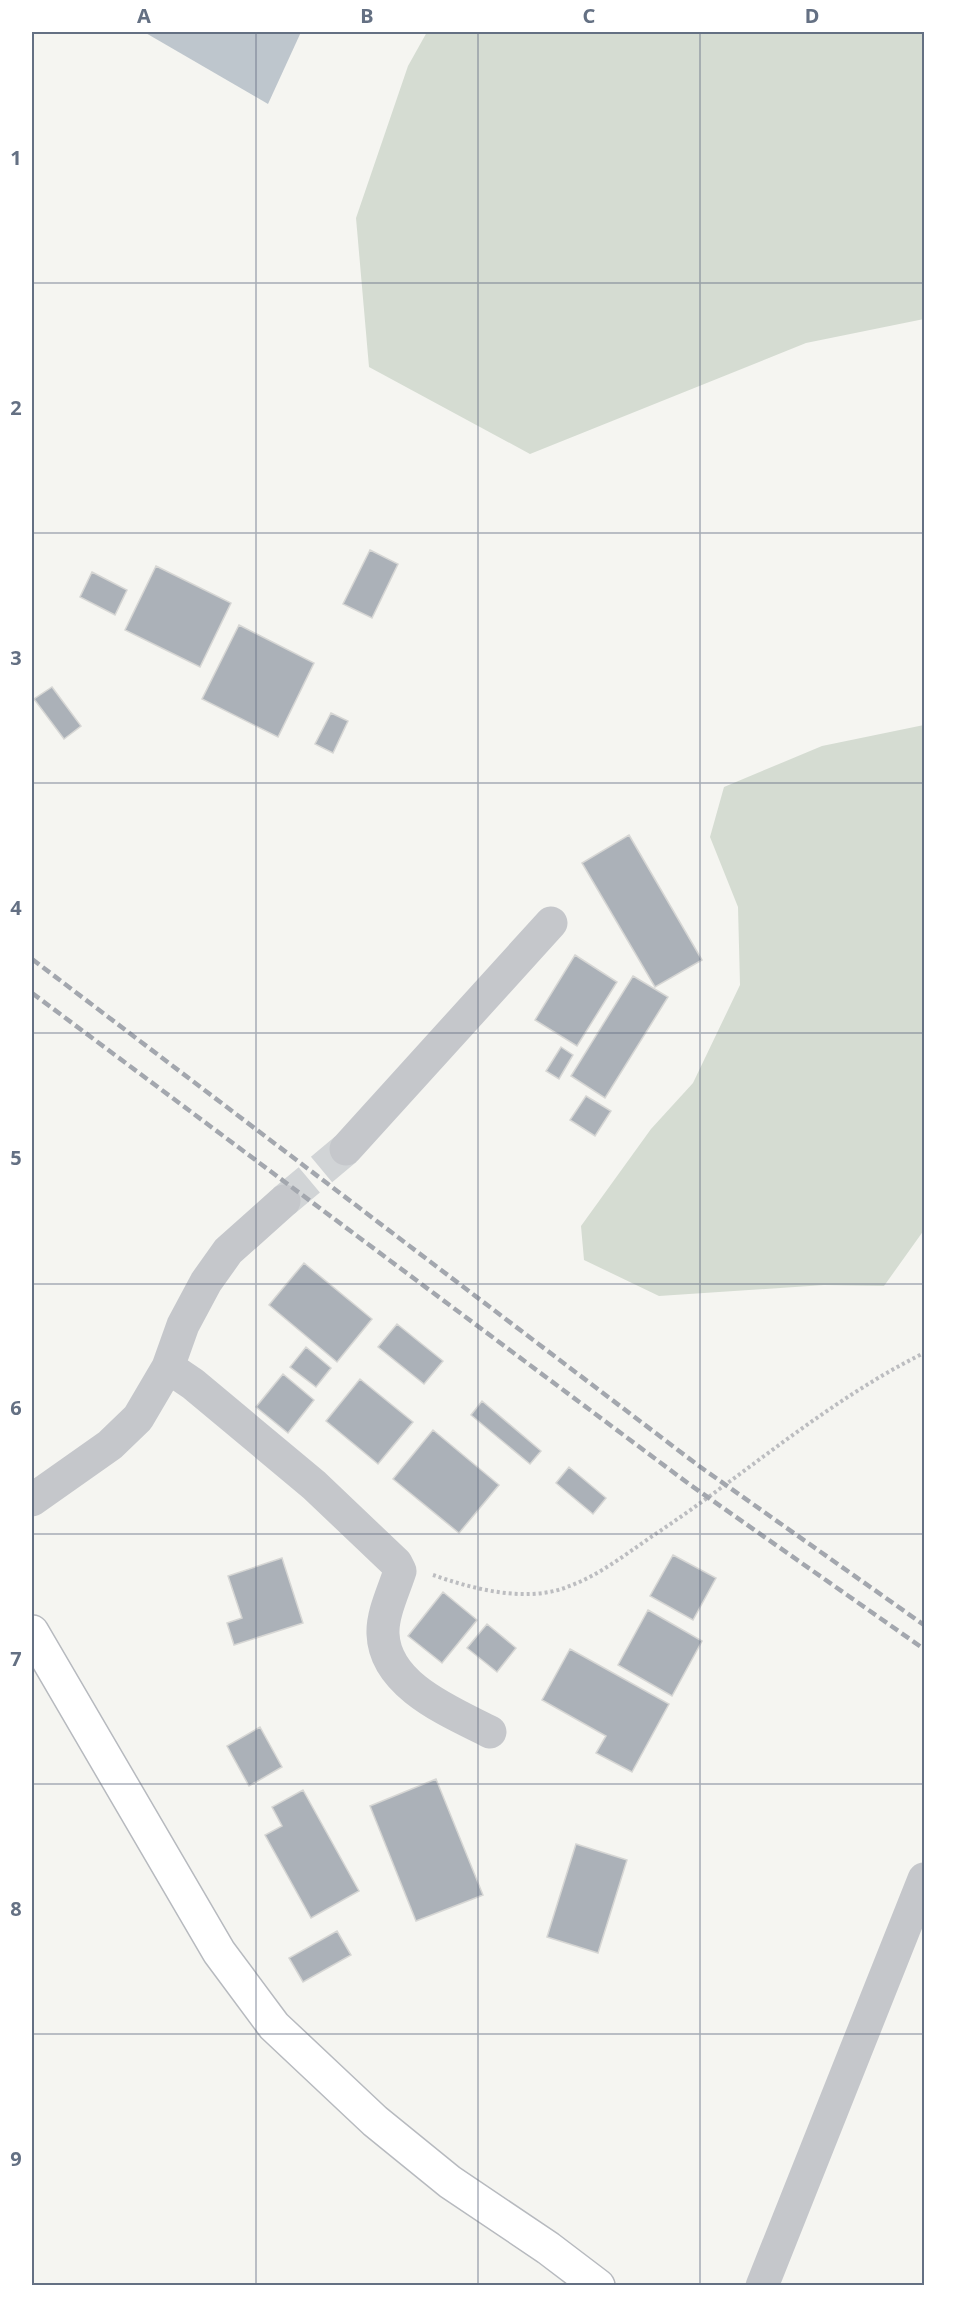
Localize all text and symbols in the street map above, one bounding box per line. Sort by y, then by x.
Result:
text: A [137,2,151,29]
text: B [360,2,374,29]
text: C [583,2,596,29]
text: D [805,2,819,29]
text: 1 [10,144,22,171]
text: 2 [10,394,22,421]
text: 3 [10,644,22,671]
text: 4 [10,894,22,921]
text: 5 [10,1144,22,1171]
text: 6 [10,1394,22,1421]
text: 7 [10,1645,22,1672]
text: 8 [10,1895,22,1922]
text: 9 [10,2145,22,2172]

